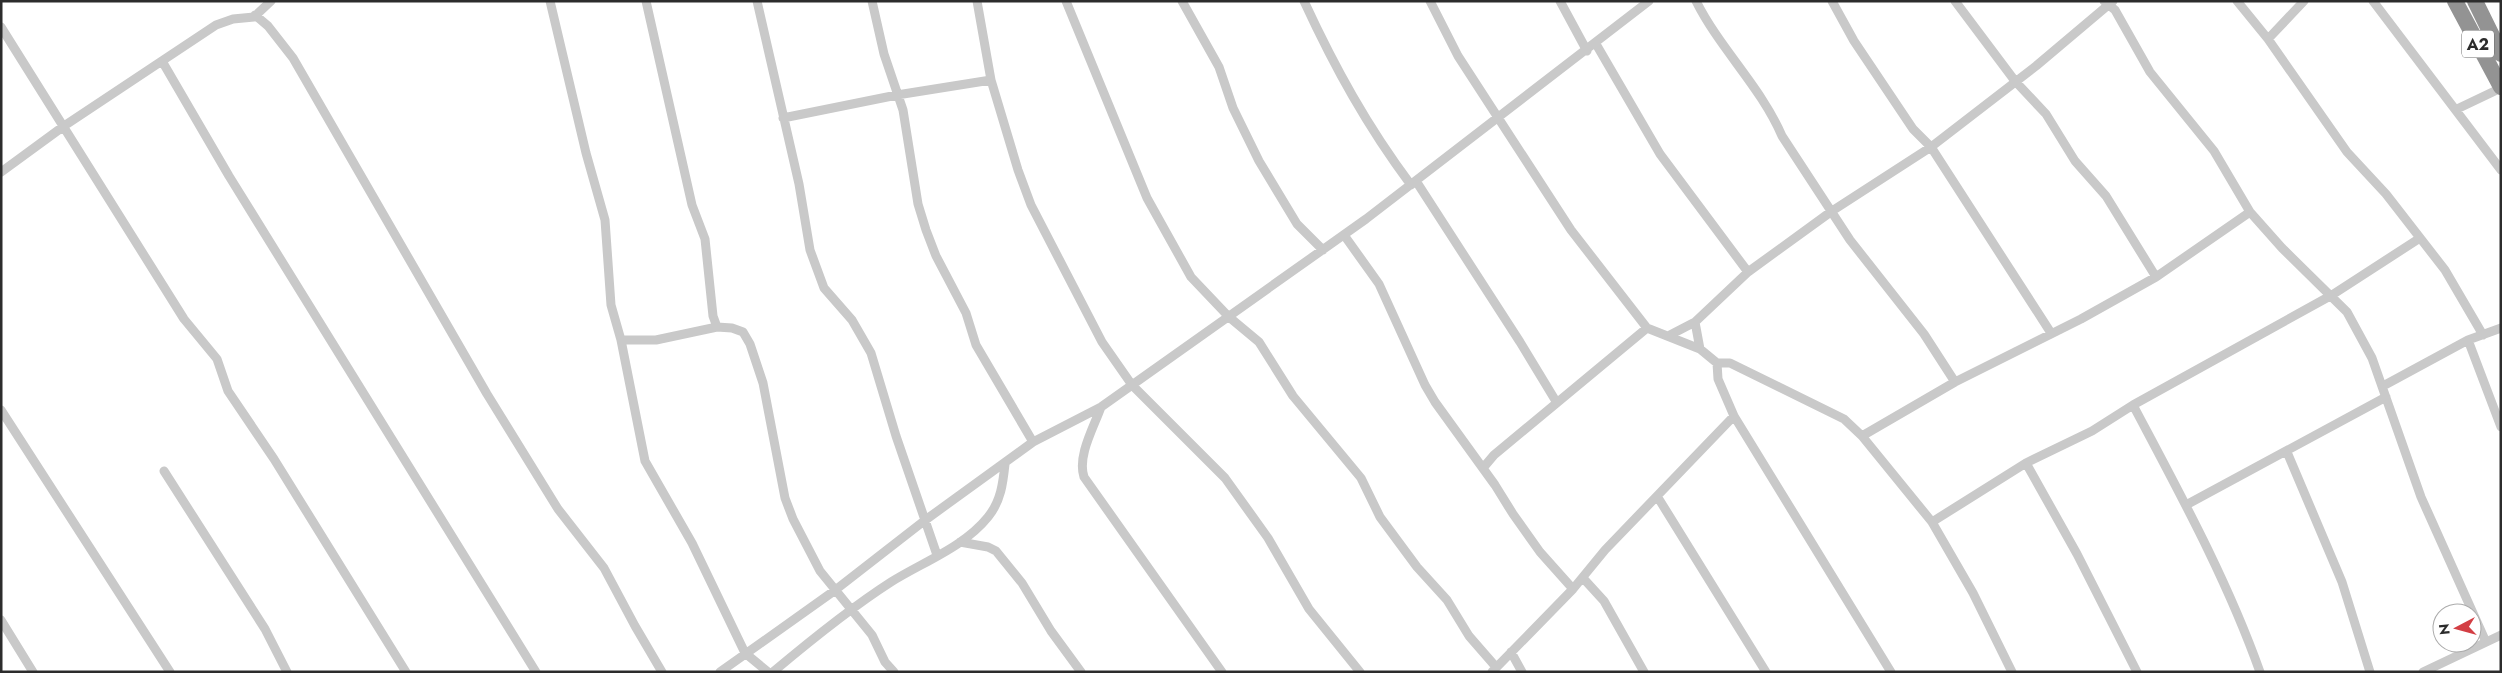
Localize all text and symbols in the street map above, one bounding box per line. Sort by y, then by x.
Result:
road number: A2 [2462,31,2494,58]
north arrow [2432,603,2482,653]
text: N [2434,623,2455,636]

